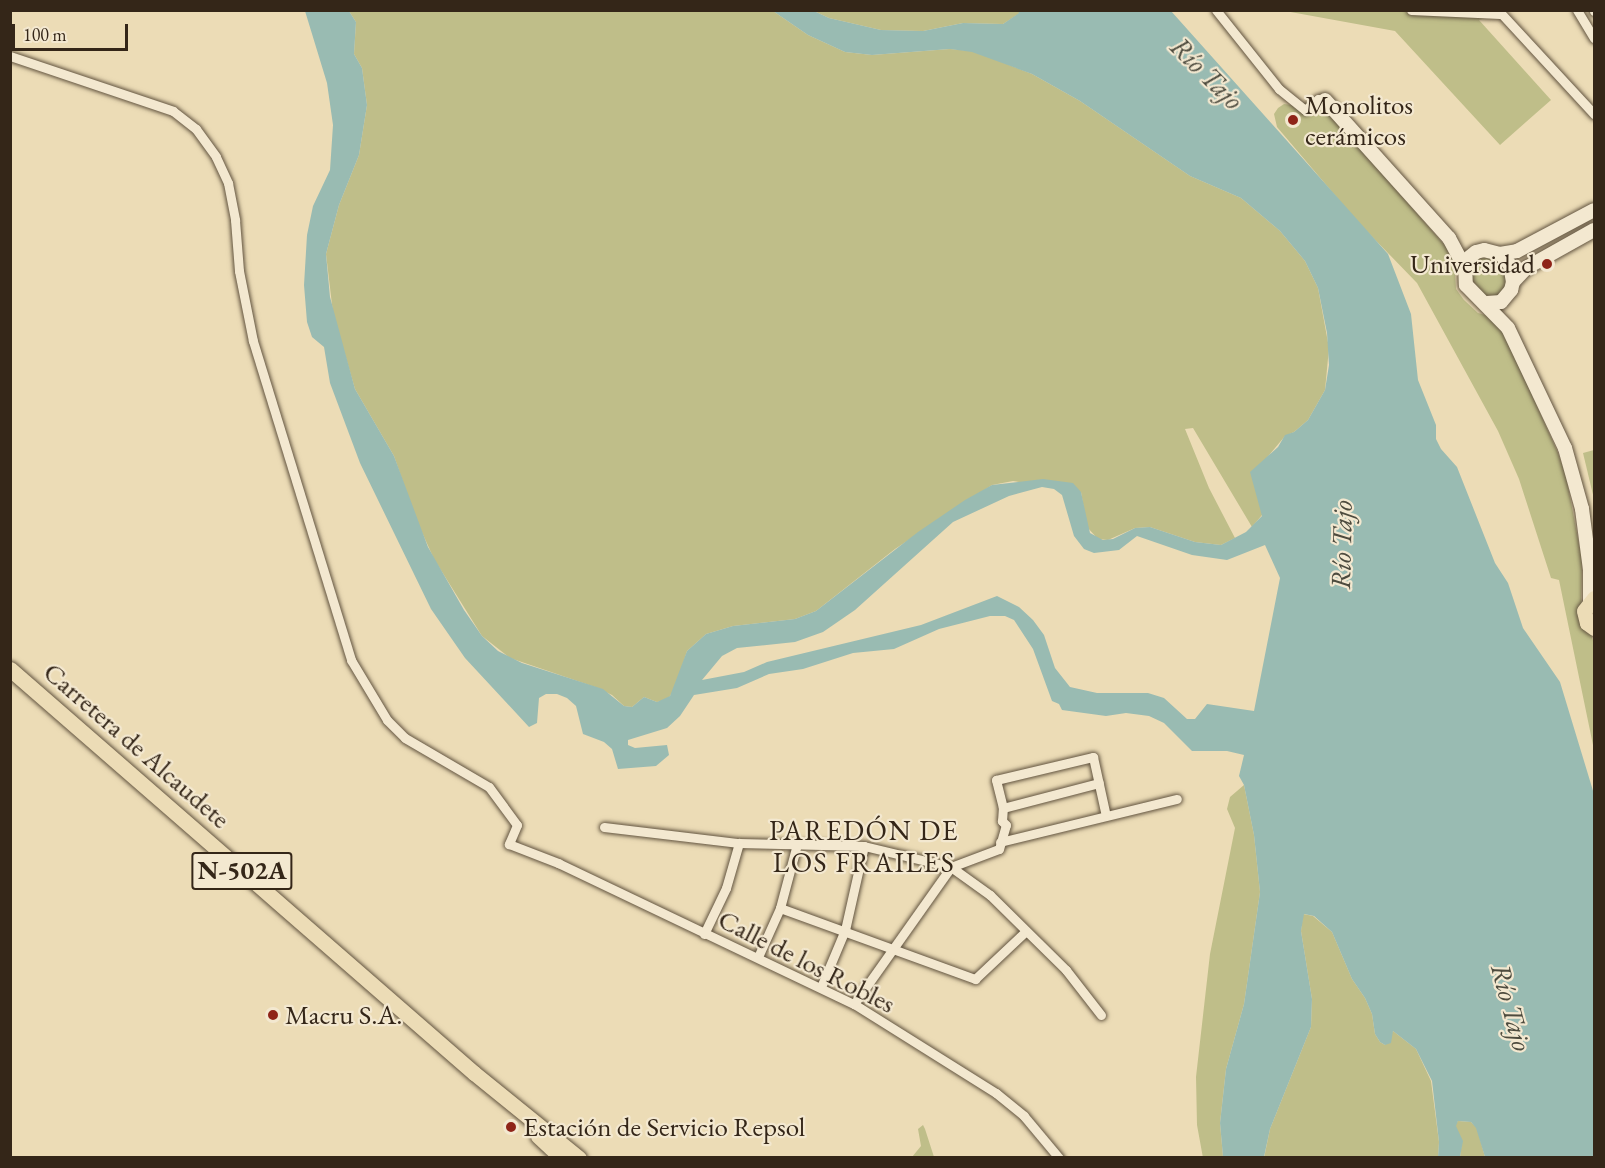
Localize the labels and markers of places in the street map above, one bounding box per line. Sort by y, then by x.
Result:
place label: Monolitos cerámicos [1305,88,1413,151]
marker: Monolitos cerámicos [1286,113,1300,127]
place label: Universidad [1410,248,1535,280]
marker: Universidad [1540,257,1554,271]
place label: Macru S.A. [285,999,402,1031]
marker: Macru S.A. [266,1008,280,1022]
place label: Estación de Servicio Repsol [523,1111,805,1143]
marker: Estación de Servicio Repsol [504,1120,518,1134]

